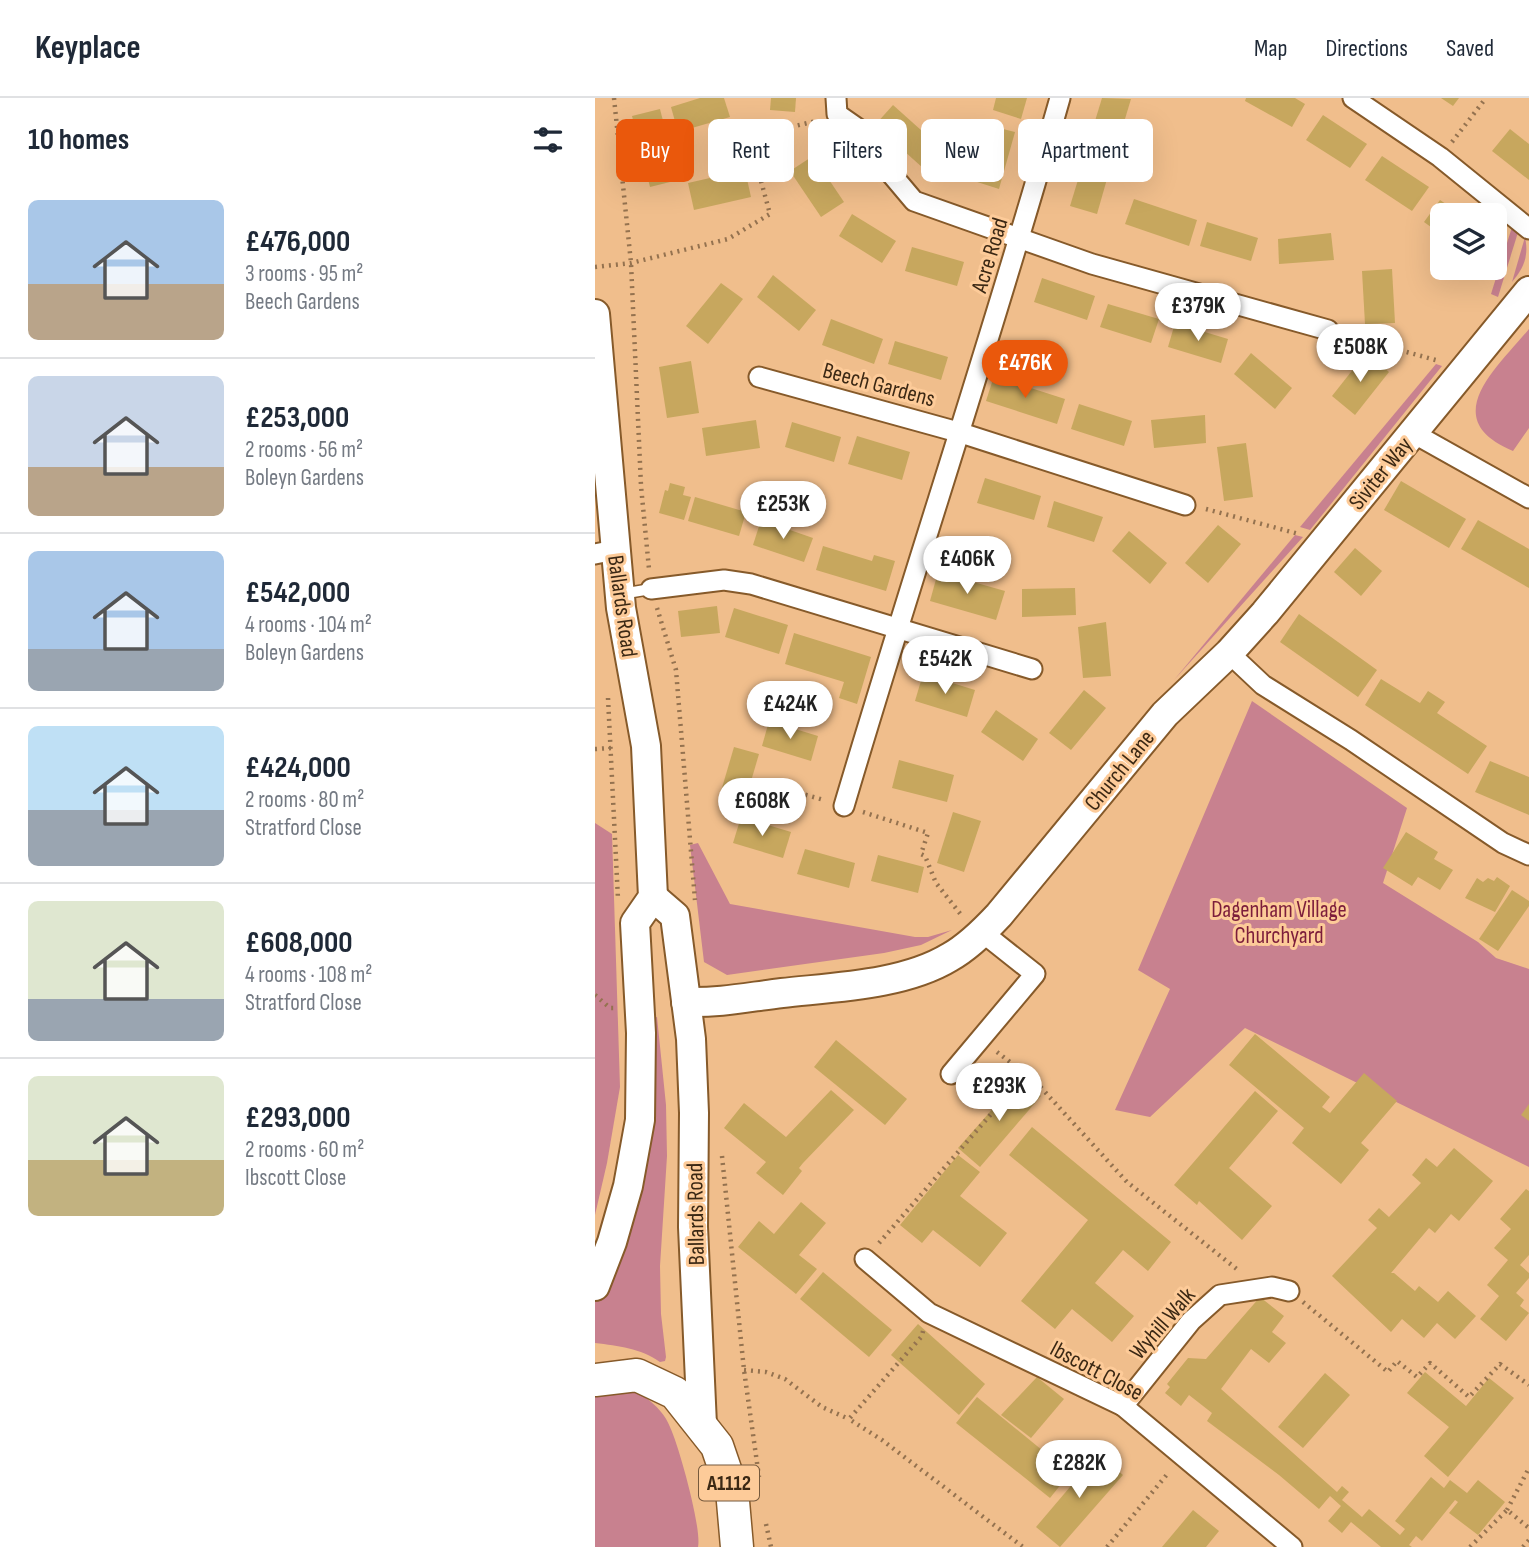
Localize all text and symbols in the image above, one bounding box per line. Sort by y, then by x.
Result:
text: Keyplace [35,28,141,68]
text: Map [1254,34,1287,63]
text: Directions [1325,34,1408,63]
text: Saved [1446,34,1494,63]
chip: Buy [616,119,694,182]
chip: Rent [708,119,794,182]
chip: Filters [808,119,907,182]
chip: New [921,119,1004,182]
chip: Apartment [1018,119,1153,182]
icon: filters [529,121,567,159]
text: 10 homes [28,122,129,158]
map controls [1430,203,1507,280]
button: layers [1430,203,1507,280]
street label: Acre Road [965,215,1015,297]
text: £476,000 [245,224,350,260]
icon: home [84,228,168,312]
text: 3 rooms · 95 m² [245,260,364,288]
pin: £379K [1149,284,1247,343]
text: Beech Gardens [245,288,360,316]
text: £379K [1171,292,1225,320]
pin: £508K [1311,324,1409,384]
text: £508K [1333,333,1388,361]
pin: £476K [976,341,1074,400]
text: £476K [998,349,1052,377]
street label: Beech Gardens [820,357,938,413]
text: £253,000 [245,400,349,436]
icon: home [84,404,168,488]
street label: Siviter Way [1343,431,1419,516]
text: 2 rooms · 56 m² [245,436,363,464]
text: Boleyn Gardens [245,464,364,492]
pin: £253K [734,482,832,541]
text: £253K [756,490,810,518]
pin: £406K [918,536,1016,596]
text: £406K [939,545,995,573]
street label: Ballards Road [601,553,643,659]
text: £542,000 [245,575,350,611]
icon: home [84,579,168,663]
text: 4 rooms · 104 m² [245,611,372,639]
pin: £542K [896,636,994,696]
text: Boleyn Gardens [245,639,364,667]
text: £542K [918,645,972,673]
pin: £424K [741,682,839,741]
text: £424K [763,690,817,718]
street label: Church Lane [1079,725,1161,817]
text: £424,000 [245,750,351,786]
icon: home [84,754,168,838]
pin: £608K [713,778,811,838]
text: 2 rooms · 80 m² [245,786,364,814]
text: £608K [734,787,790,815]
text: Stratford Close [245,814,362,842]
park label: Dagenham Village Churchyard [1211,896,1347,950]
text: £608,000 [245,925,352,961]
icon: home [84,929,168,1013]
text: 4 rooms · 108 m² [245,961,372,989]
text: Stratford Close [245,989,362,1017]
pin: £293K [950,1063,1048,1123]
text: £293K [972,1072,1026,1100]
text: £293,000 [245,1100,350,1136]
icon: home [84,1104,168,1188]
text: 2 rooms · 60 m² [245,1136,364,1164]
street label: Ballards Road [681,1162,711,1266]
text: Ibscott Close [245,1164,346,1192]
street label: Wyhill Walk [1124,1282,1202,1365]
street label: Ibscott Close [1045,1335,1148,1407]
pin: £282K [1030,1440,1128,1500]
text: £282K [1052,1449,1106,1477]
road number: A1112 [699,1466,759,1500]

